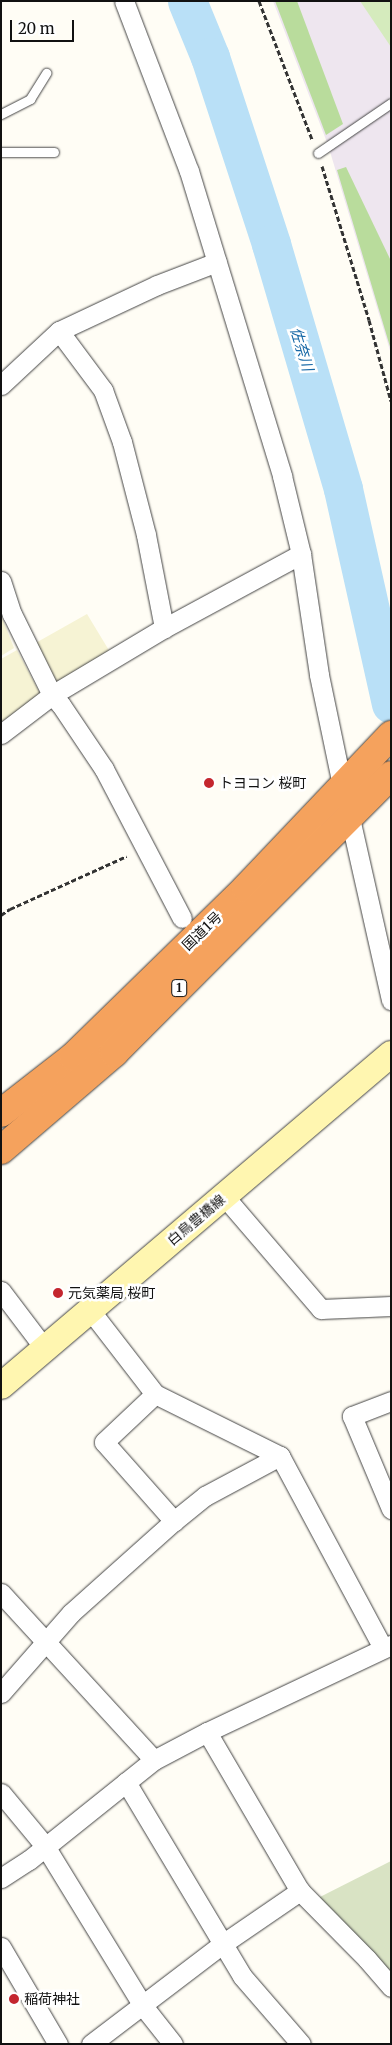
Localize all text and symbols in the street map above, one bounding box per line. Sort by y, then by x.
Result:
scale bar [12,10,76,42]
text: 20 m [18,19,55,38]
water label: 佐奈川 [287,325,317,373]
place label: トヨコン 桜町 [219,775,306,791]
marker: トヨコン 桜町 [203,777,215,789]
street label: 国道1号 [179,908,225,954]
road number: 1 [170,978,188,998]
street label: 白鳥豊橋線 [164,1191,228,1249]
place label: 元気薬局 桜町 [68,1285,155,1301]
marker: 元気薬局 桜町 [52,1287,64,1299]
place label: 稲荷神社 [24,1991,80,2007]
marker: 稲荷神社 [8,1993,20,2005]

